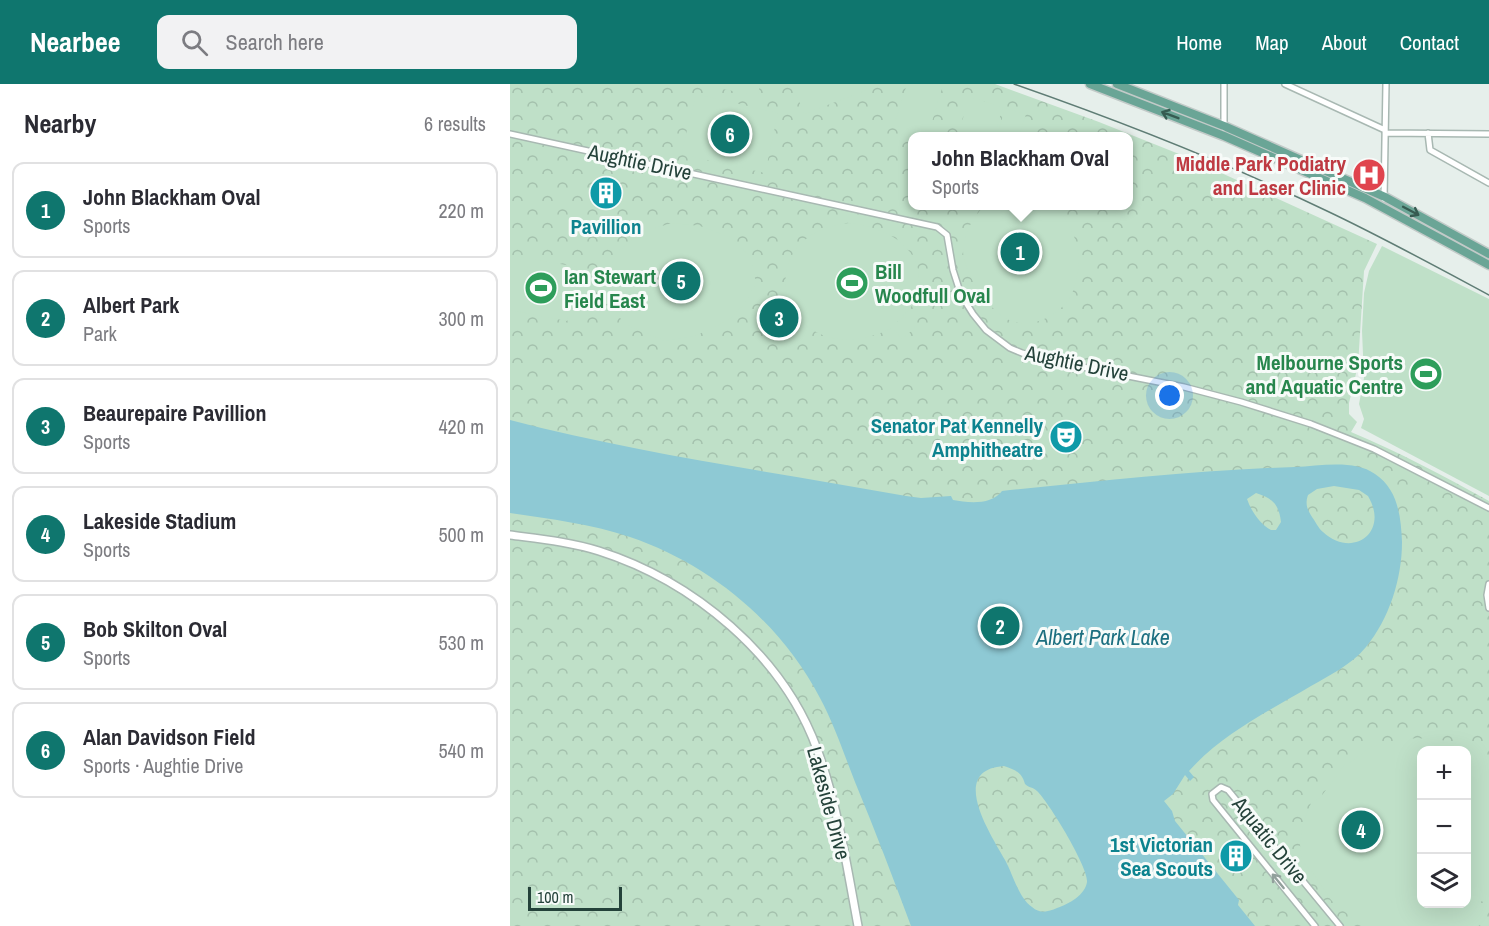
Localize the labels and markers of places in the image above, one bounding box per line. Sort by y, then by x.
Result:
pin: 6 [710,112,750,156]
place label: Middle Park Podiatry and Laser Clinic [1176,149,1346,202]
hospital icon: Middle Park Podiatry and Laser Clinic [1351,157,1387,193]
building icon: Pavillion [588,175,624,211]
place label: Pavillion [571,212,641,241]
pin: 1 [1000,230,1040,274]
place label: Bill Woodfull Oval [875,257,990,310]
pin: 5 [662,258,700,304]
place label: Ian Stewart Field East [564,262,656,315]
sports icon: Bill Woodfull Oval [834,265,870,301]
sports icon: Ian Stewart Field East [523,270,559,306]
pin: 3 [760,296,798,340]
place label: Melbourne Sports and Aquatic Centre [1246,348,1403,401]
sports icon: Melbourne Sports and Aquatic Centre [1408,356,1444,392]
place label: Senator Pat Kennelly Amphitheatre [871,411,1043,464]
theatre icon: Senator Pat Kennelly Amphitheatre [1048,419,1084,455]
pin: 2 [980,604,1020,648]
pin: 4 [1342,808,1380,852]
place label: 1st Victorian Sea Scouts [1110,830,1213,883]
building icon: 1st Victorian Sea Scouts [1218,838,1254,874]

